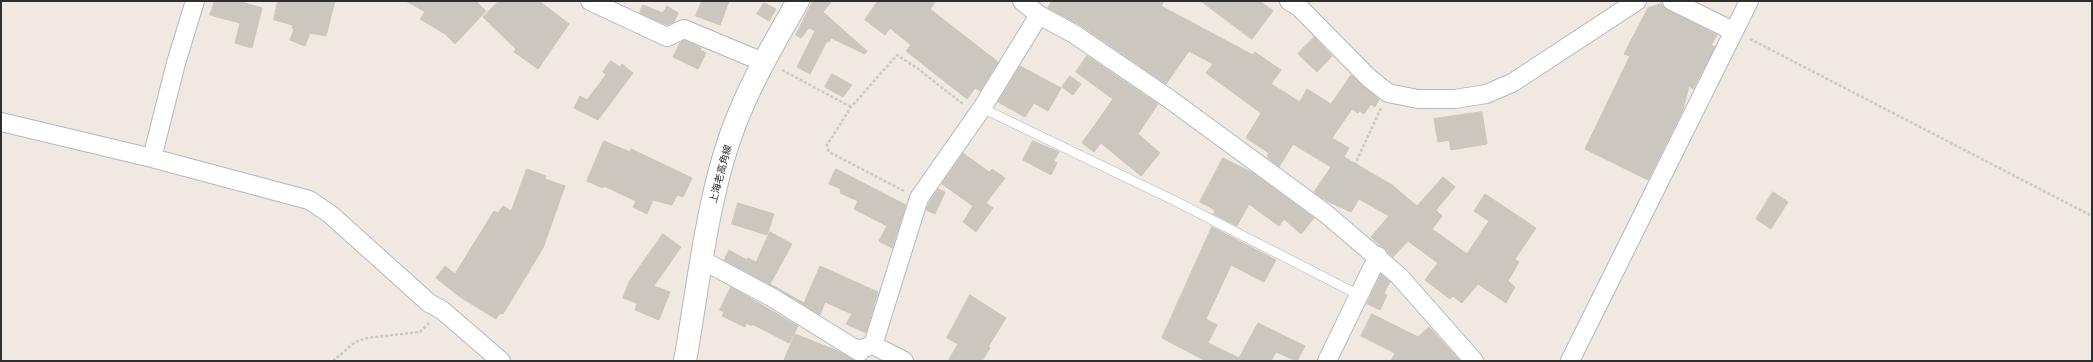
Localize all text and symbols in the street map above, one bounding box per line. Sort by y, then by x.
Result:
street label: 上海老高角線 [707,143,735,205]

